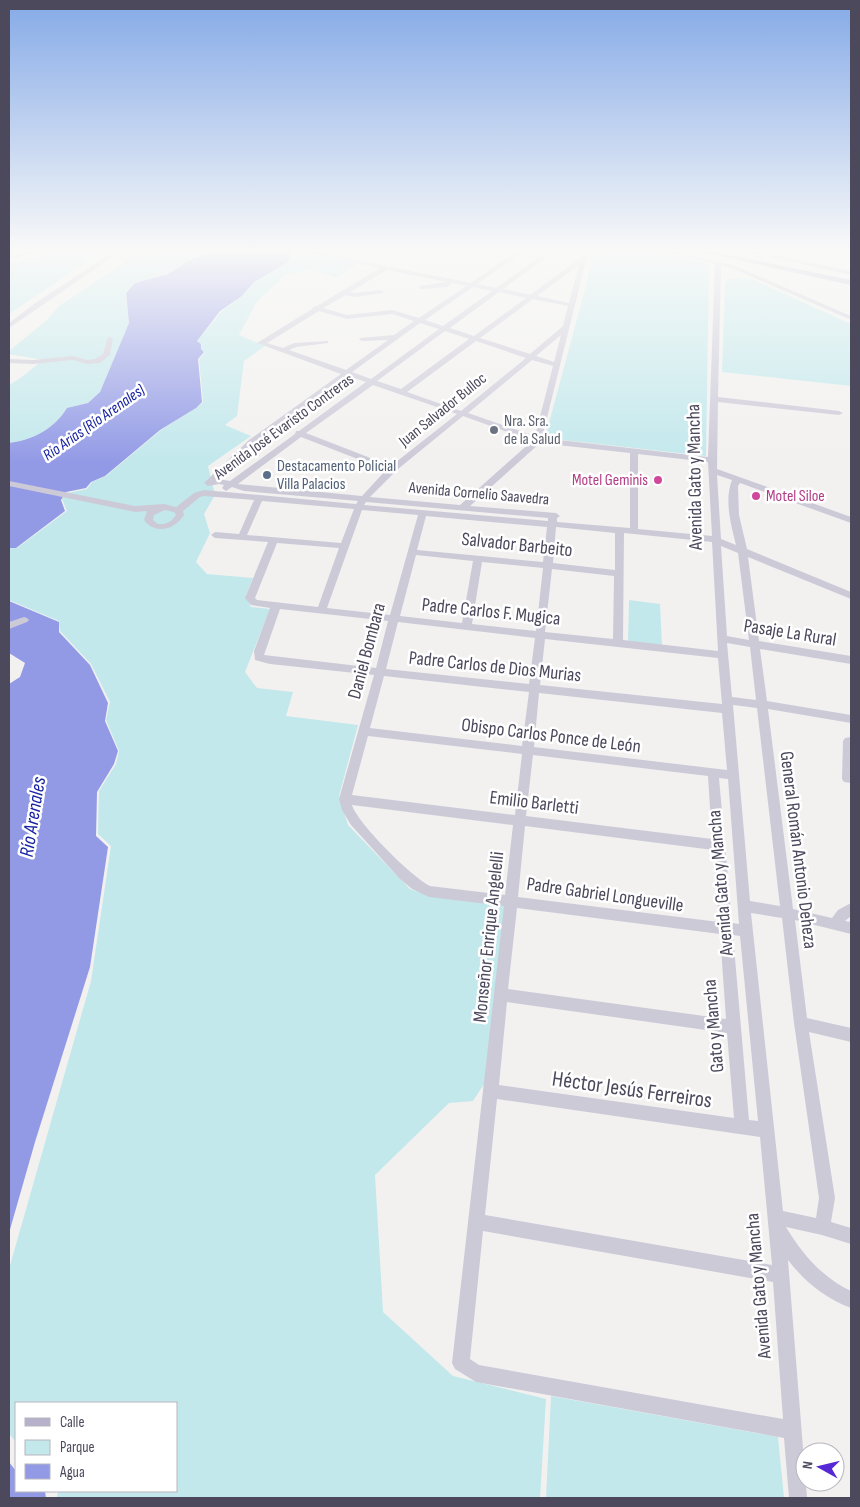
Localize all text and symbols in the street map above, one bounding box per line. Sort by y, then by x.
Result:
street label: Juan Salvador Bulloc [395,369,491,452]
street label: Avenida José Evaristo Contreras [210,370,358,485]
water label: Río Arias (Río Arenales) [40,381,149,465]
street label: Avenida Gato y Mancha [682,404,708,551]
place label: Nra. Sra. de la Salud [504,412,561,449]
marker: Nra. Sra. de la Salud [488,424,500,436]
place label: Destacamento Policial Villa Palacios [277,457,396,494]
marker: Destacamento Policial Villa Palacios [261,469,273,481]
place label: Motel Geminis [572,471,648,490]
marker: Motel Geminis [652,474,664,486]
street label: Avenida Cornelio Saavedra [407,478,550,510]
place label: Motel Siloe [766,487,825,506]
marker: Motel Siloe [750,490,762,502]
street label: Salvador Barbeito [460,528,574,562]
street label: Padre Carlos F. Mugica [421,593,561,631]
street label: Daniel Bombara [343,600,391,702]
street label: Pasaje La Rural [742,614,838,652]
street label: Padre Carlos de Dios Murias [408,647,583,688]
street label: Obispo Carlos Ponce de León [460,714,642,758]
street label: General Román Antonio Deheza [774,750,822,950]
water label: Río Arenales [15,775,51,859]
street label: Emilio Barletti [488,786,580,820]
street label: Avenida Gato y Mancha [703,809,739,958]
street label: Monseñor Enrique Angelelli [469,850,509,1024]
street label: Padre Gabriel Longueville [525,873,685,917]
street label: Gato y Mancha [698,978,730,1074]
street label: Héctor Jesús Ferreiros [550,1065,714,1115]
street label: Avenida Gato y Mancha [741,1212,777,1361]
legend [15,1402,178,1492]
text: Calle [60,1413,84,1432]
text: Parque [60,1438,95,1457]
north arrow [795,1442,845,1492]
text: N [799,1460,817,1470]
text: Agua [59,1463,85,1482]

